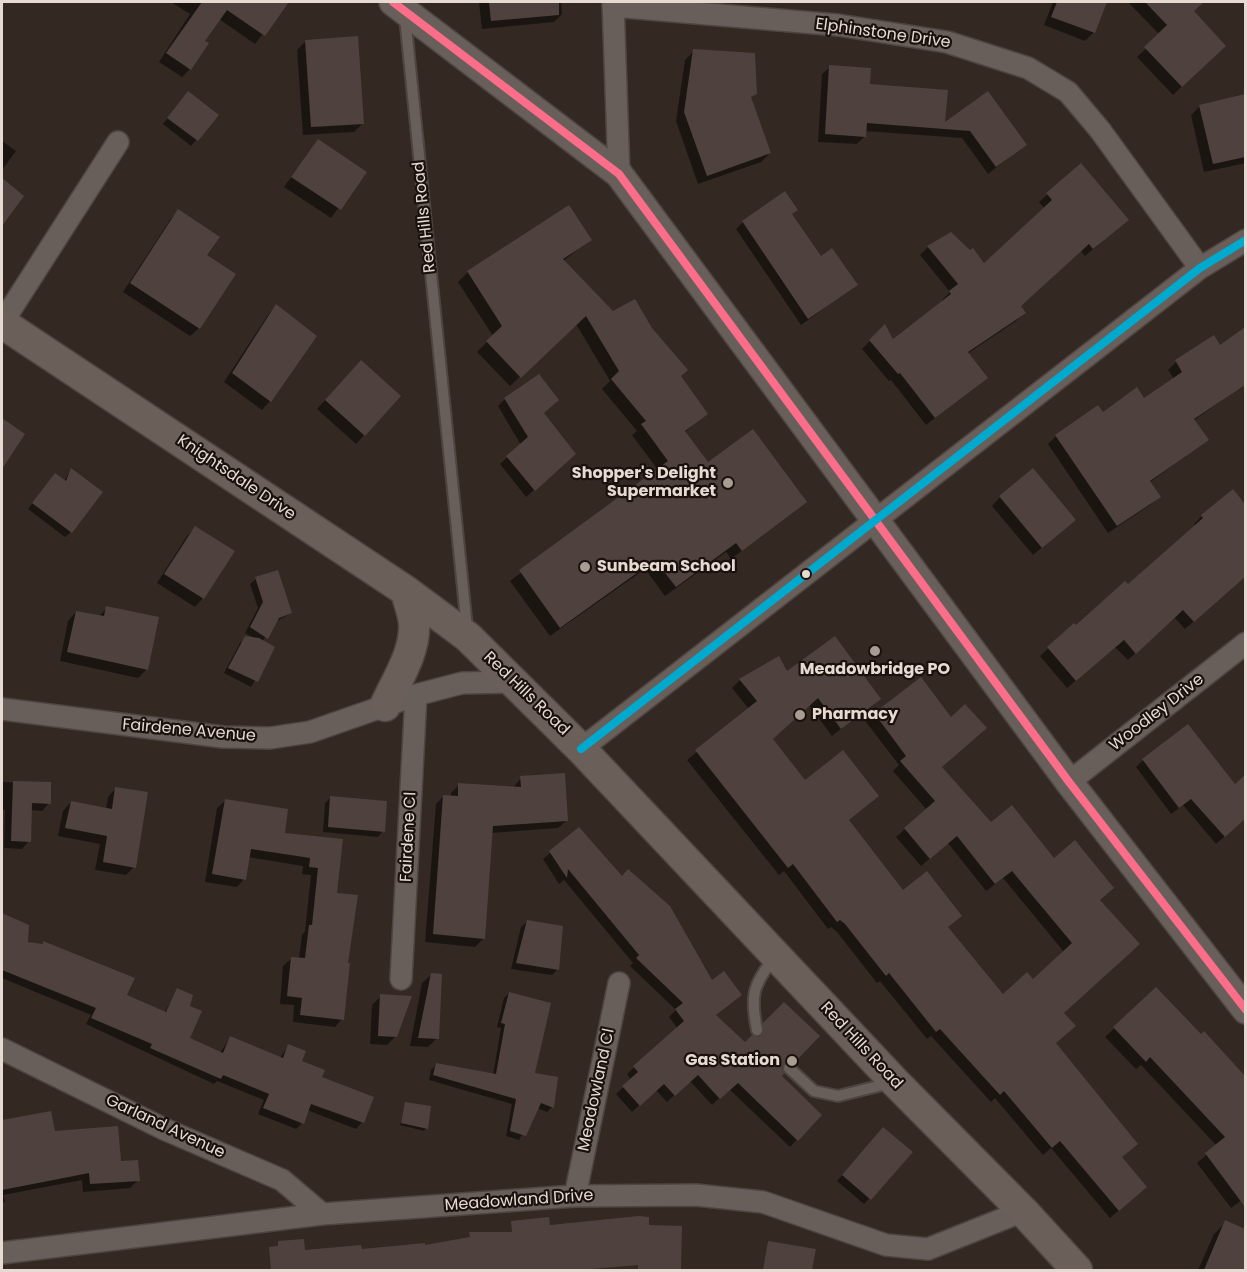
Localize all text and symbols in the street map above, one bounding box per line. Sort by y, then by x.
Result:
street label: Elphinstone Drive [814,15,952,53]
street label: Red Hills Road [410,160,440,274]
street label: Knightsdale Drive [173,431,299,525]
place label: Shopper's Delight Supermarket [572,464,716,502]
marker: Shopper's Delight Supermarket [721,476,735,490]
place label: Sunbeam School [597,557,736,577]
marker: Sunbeam School [578,560,592,574]
unlabelled marker [800,568,812,580]
marker: Meadowbridge PO [868,644,882,658]
street label: Red Hills Road [479,648,573,740]
place label: Meadowbridge PO [800,660,950,680]
street label: Woodley Drive [1106,670,1208,756]
place label: Pharmacy [812,705,898,725]
marker: Pharmacy [793,708,807,722]
street label: Fairdene Avenue [121,716,257,746]
street label: Fairdene Cl [397,791,421,883]
street label: Red Hills Road [816,999,906,1093]
street label: Meadowland Cl [575,1027,619,1153]
place label: Gas Station [685,1051,780,1071]
marker: Gas Station [785,1054,799,1068]
street label: Garland Avenue [102,1091,228,1163]
street label: Meadowland Drive [444,1186,594,1216]

